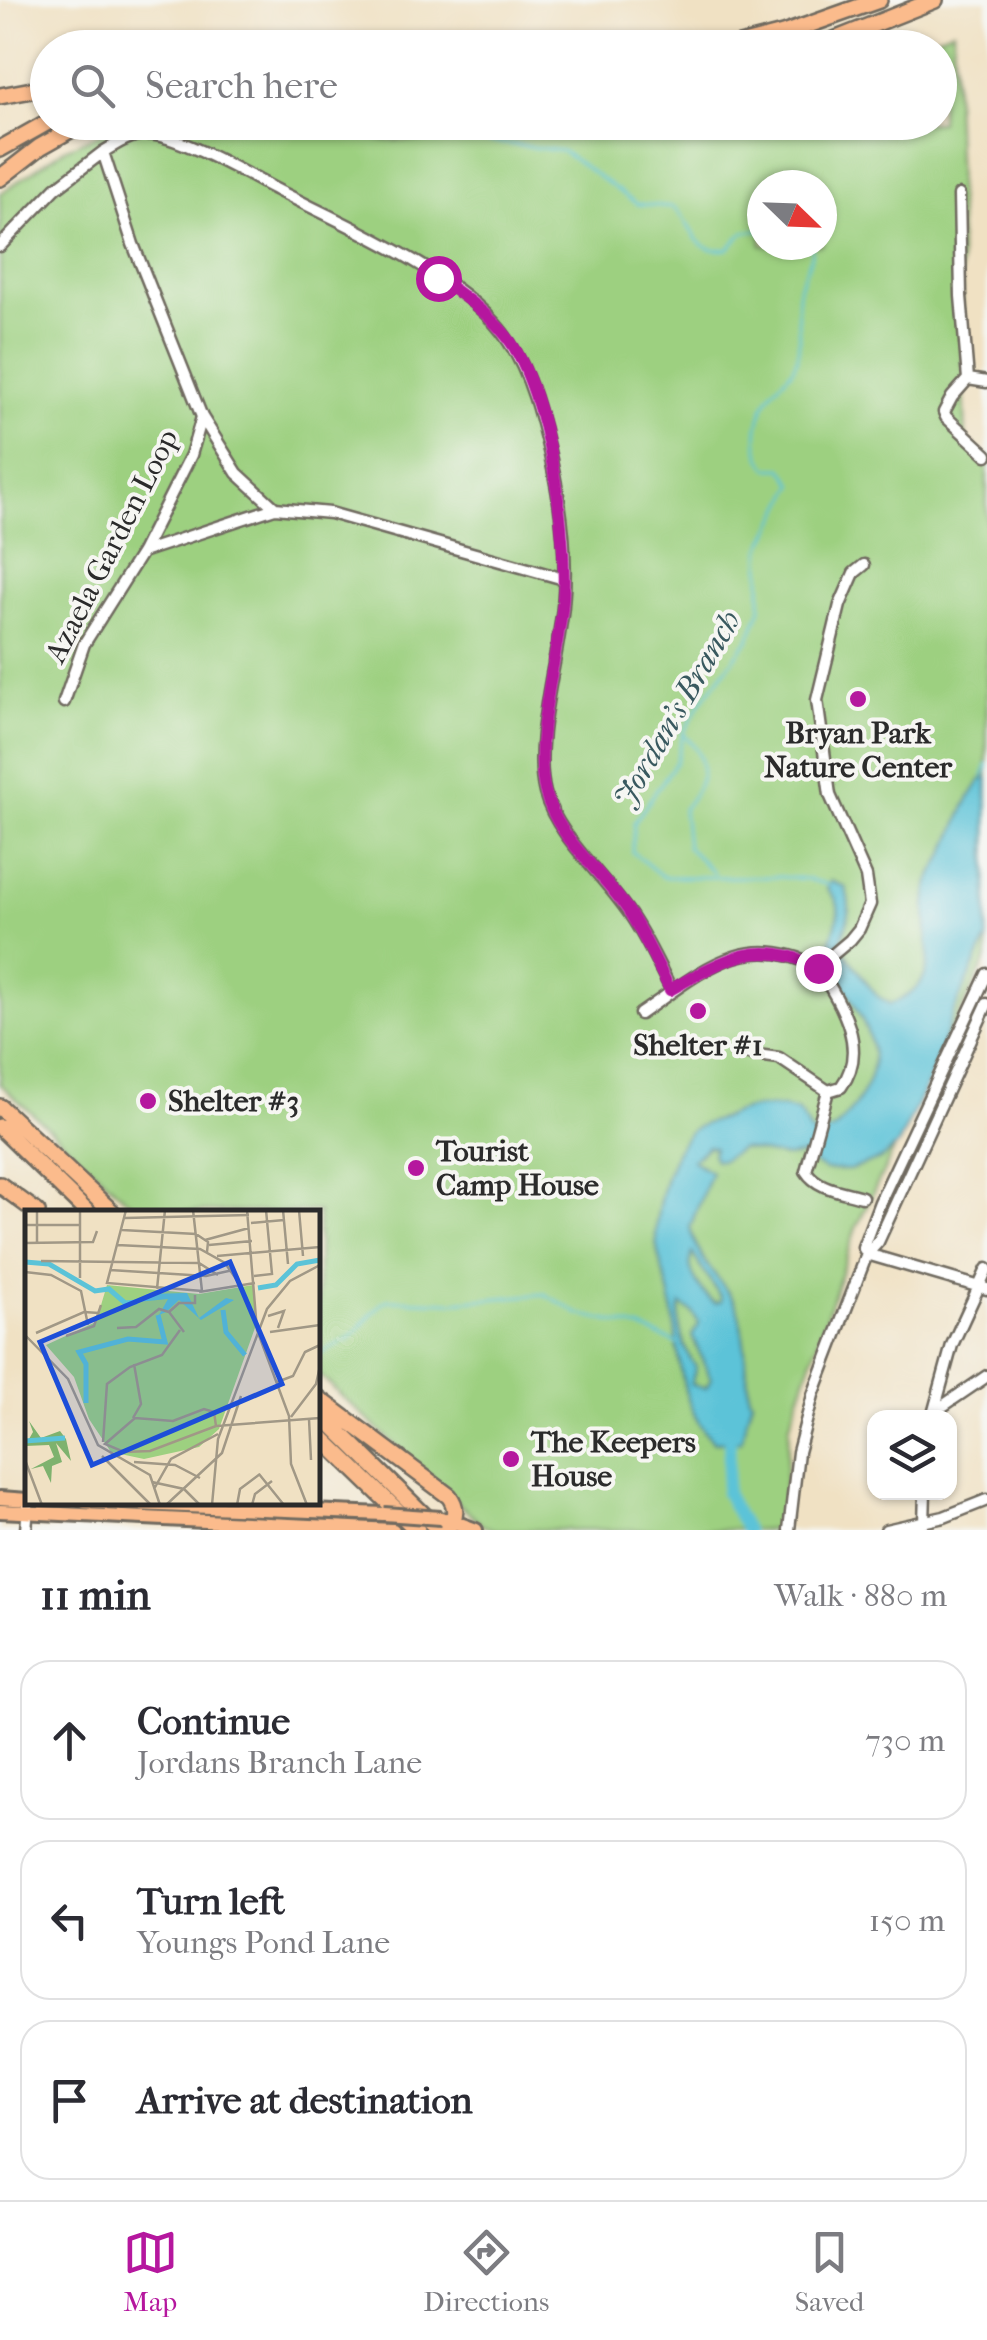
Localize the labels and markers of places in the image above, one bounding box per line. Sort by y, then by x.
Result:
marker: Bryan Park Nature Center [847,688,869,710]
place label: Bryan Park Nature Center [764,716,953,785]
marker: Shelter #1 [687,1000,709,1022]
place label: Shelter #1 [633,1028,763,1063]
place label: Shelter #3 [168,1084,299,1119]
marker: Shelter #3 [137,1090,159,1112]
place label: Tourist Camp House [435,1134,599,1203]
marker: Tourist Camp House [405,1157,427,1179]
place label: The Keepers House [530,1425,696,1494]
marker: The Keepers House [500,1448,522,1470]

